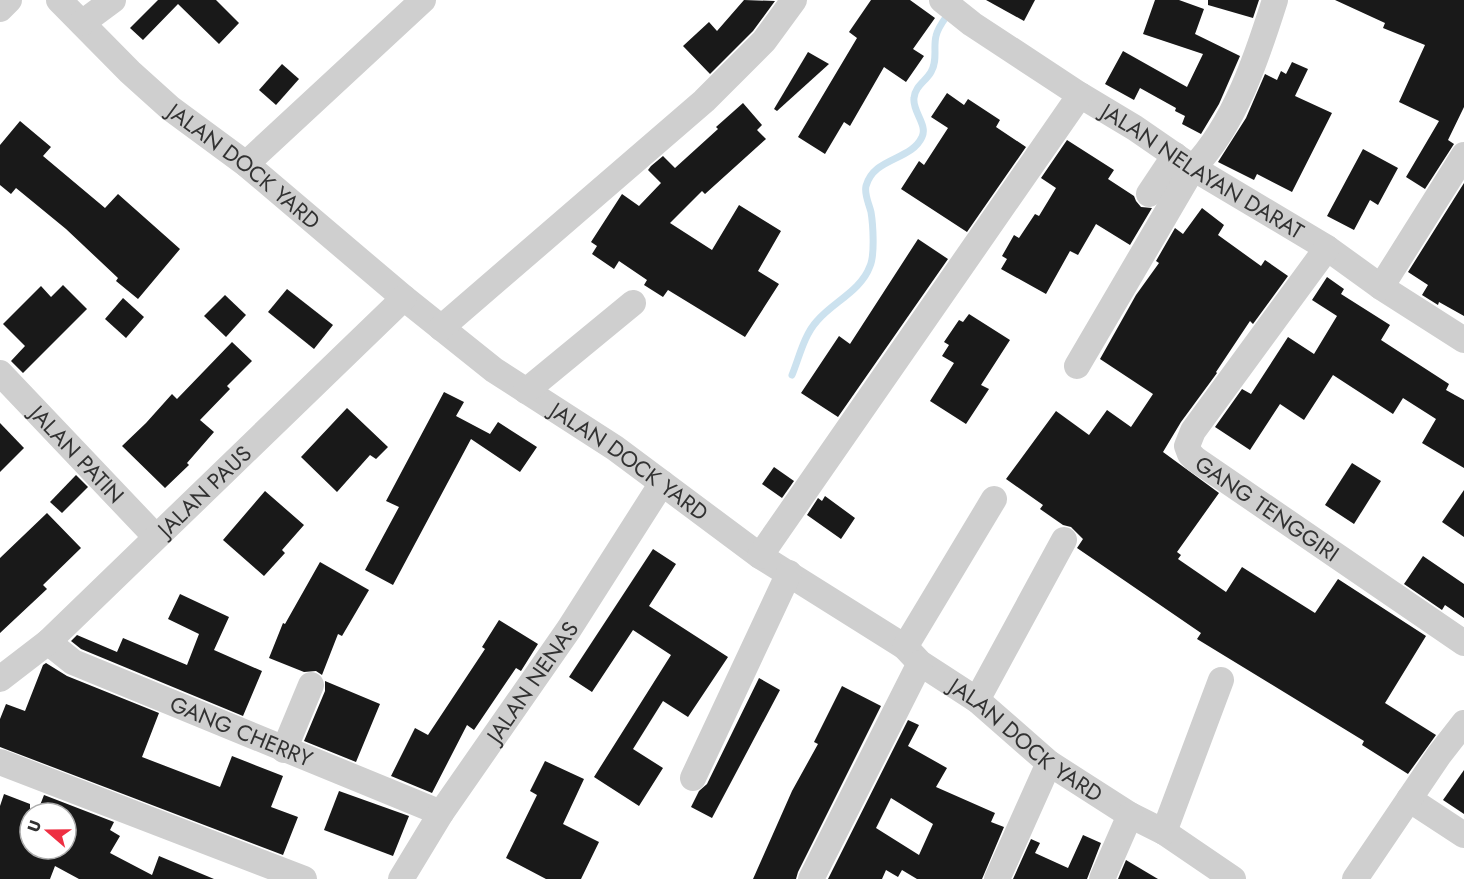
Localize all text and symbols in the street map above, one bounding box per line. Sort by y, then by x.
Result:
street label: JALAN DOCK YARD [159,94,327,236]
street label: JALAN NELAYAN DARAT [1093,94,1311,247]
street label: JALAN DOCK YARD [541,393,715,528]
street label: JALAN PATIN [21,396,132,510]
street label: JALAN PAUS [148,438,258,546]
street label: GANG TENGGIRI [1189,448,1346,569]
street label: JALAN NENAS [477,615,586,751]
street label: JALAN DOCK YARD [941,669,1109,810]
street label: GANG CHERRY [165,688,318,775]
north arrow [18,801,78,861]
text: U [22,817,47,835]

